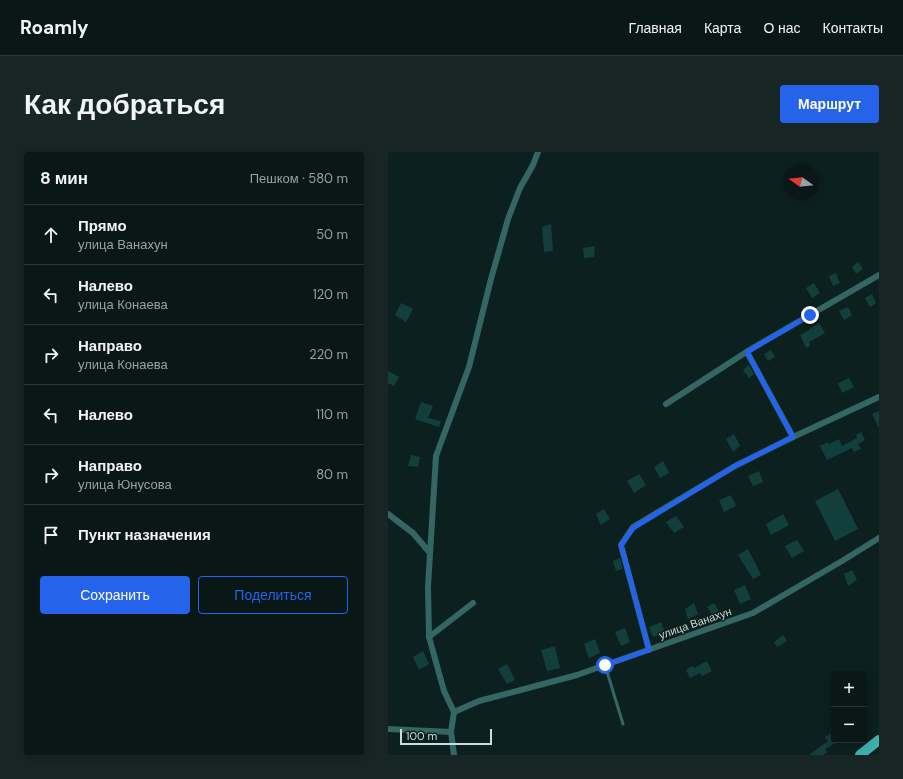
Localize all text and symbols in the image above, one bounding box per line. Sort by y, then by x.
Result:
text: Roamly [20,15,89,40]
text: Главная [629,19,682,37]
text: Карта [704,19,741,37]
text: О нас [763,19,801,37]
text: Контакты [823,19,883,37]
button: Маршрут [780,85,879,123]
text: Как добраться [24,86,225,123]
north arrow [783,164,819,200]
text: 8 мин [40,167,88,189]
text: Пешком · 580 m [250,170,348,187]
text: Прямо [78,216,127,236]
icon: ahead [40,224,62,246]
text: 50 m [316,226,348,243]
text: улица Ванахун [78,236,168,253]
text: Налево [78,276,133,296]
icon: left [40,284,62,306]
text: 120 m [313,286,348,303]
text: улица Конаева [78,296,168,313]
route end [801,306,819,324]
text: Направо [78,336,142,356]
icon: right [40,344,62,366]
text: 220 m [309,346,348,363]
text: улица Конаева [78,356,168,373]
icon: left [40,404,62,426]
text: Налево [78,405,133,425]
text: 110 m [316,406,348,423]
text: Направо [78,456,142,476]
icon: right [40,464,62,486]
text: 80 m [316,466,348,483]
text: улица Юнусова [78,476,172,493]
icon: arrive [40,524,62,546]
text: Пункт назначения [78,525,211,545]
button: Сохранить [40,576,190,614]
button: Поделиться [198,576,348,614]
street label: улица Ванахун [657,604,733,642]
route start [596,656,614,674]
map controls [831,671,867,743]
button: + [831,671,867,707]
button: − [831,707,867,743]
scale bar [400,727,492,746]
text: 100 m [406,729,437,743]

